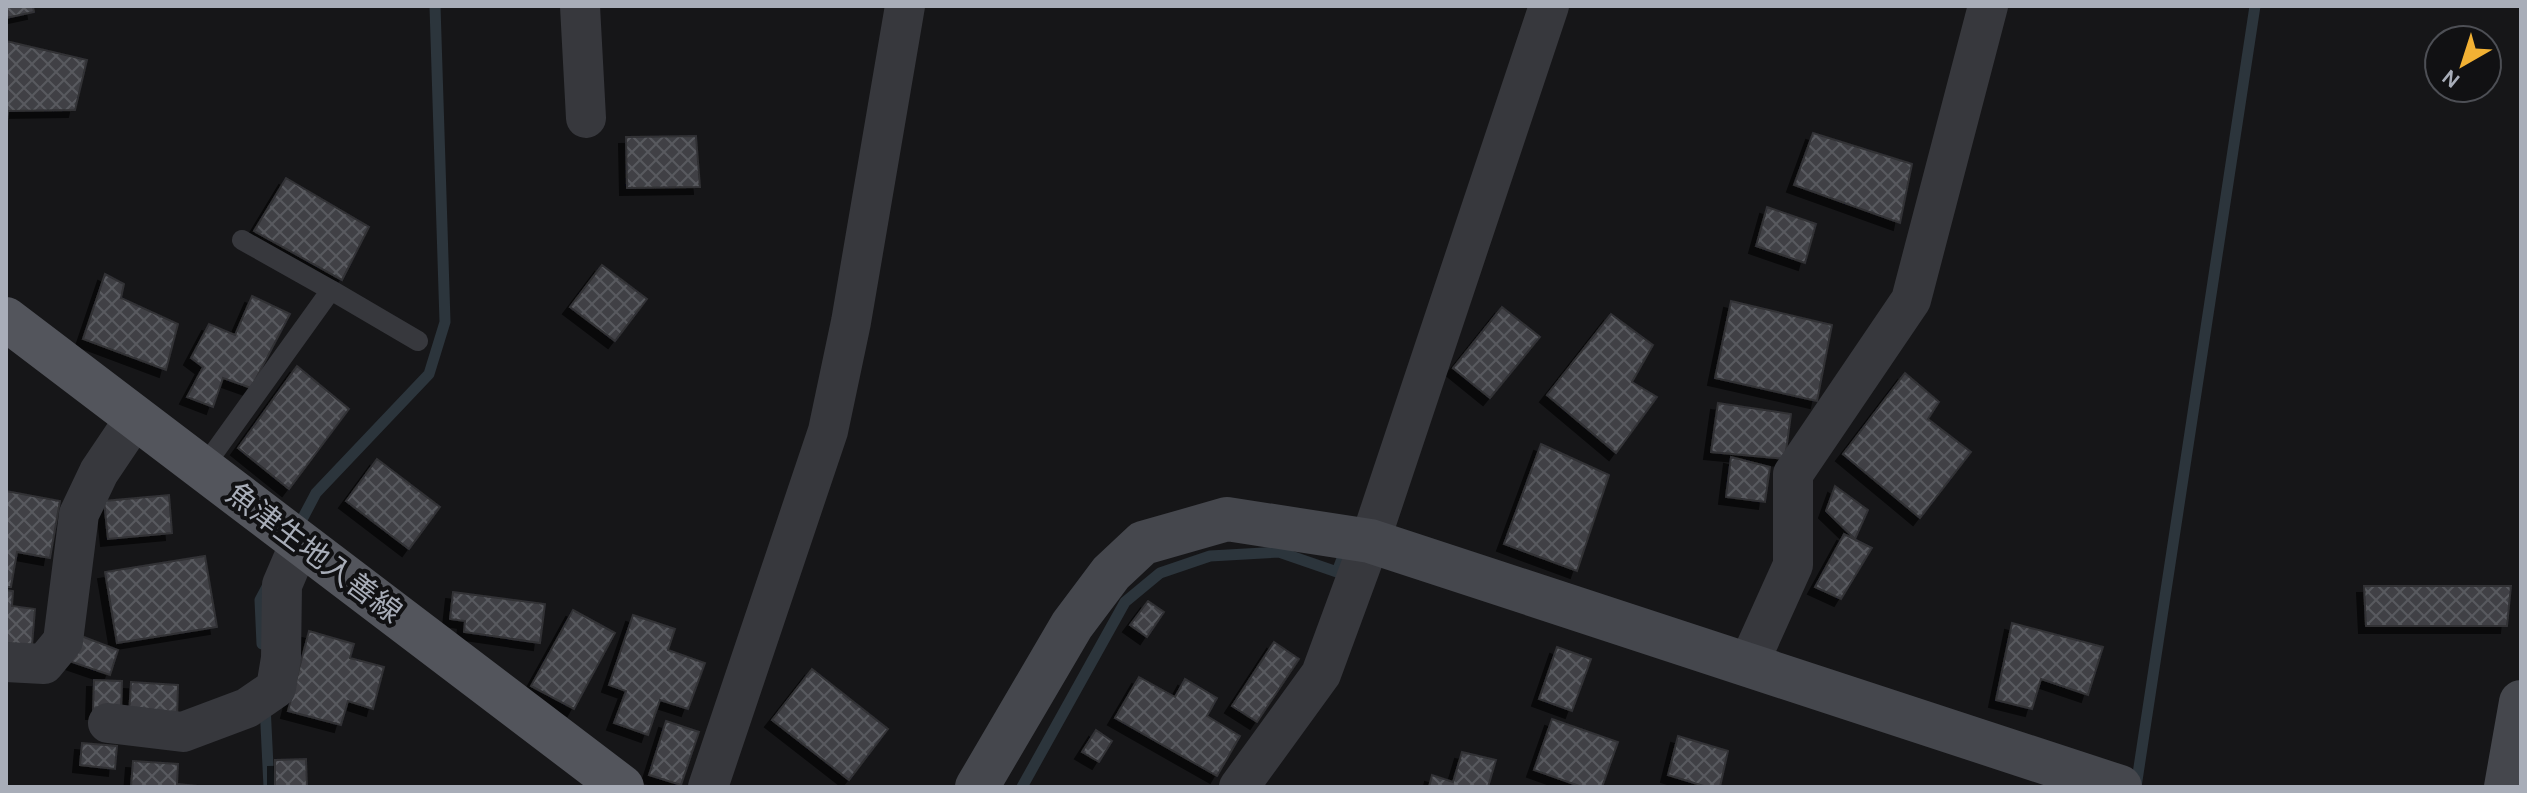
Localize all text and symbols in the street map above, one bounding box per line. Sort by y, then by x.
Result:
north arrow [2423,24,2503,104]
text: N [2437,64,2465,94]
street label: 魚津生地入善線 [219,475,409,631]

